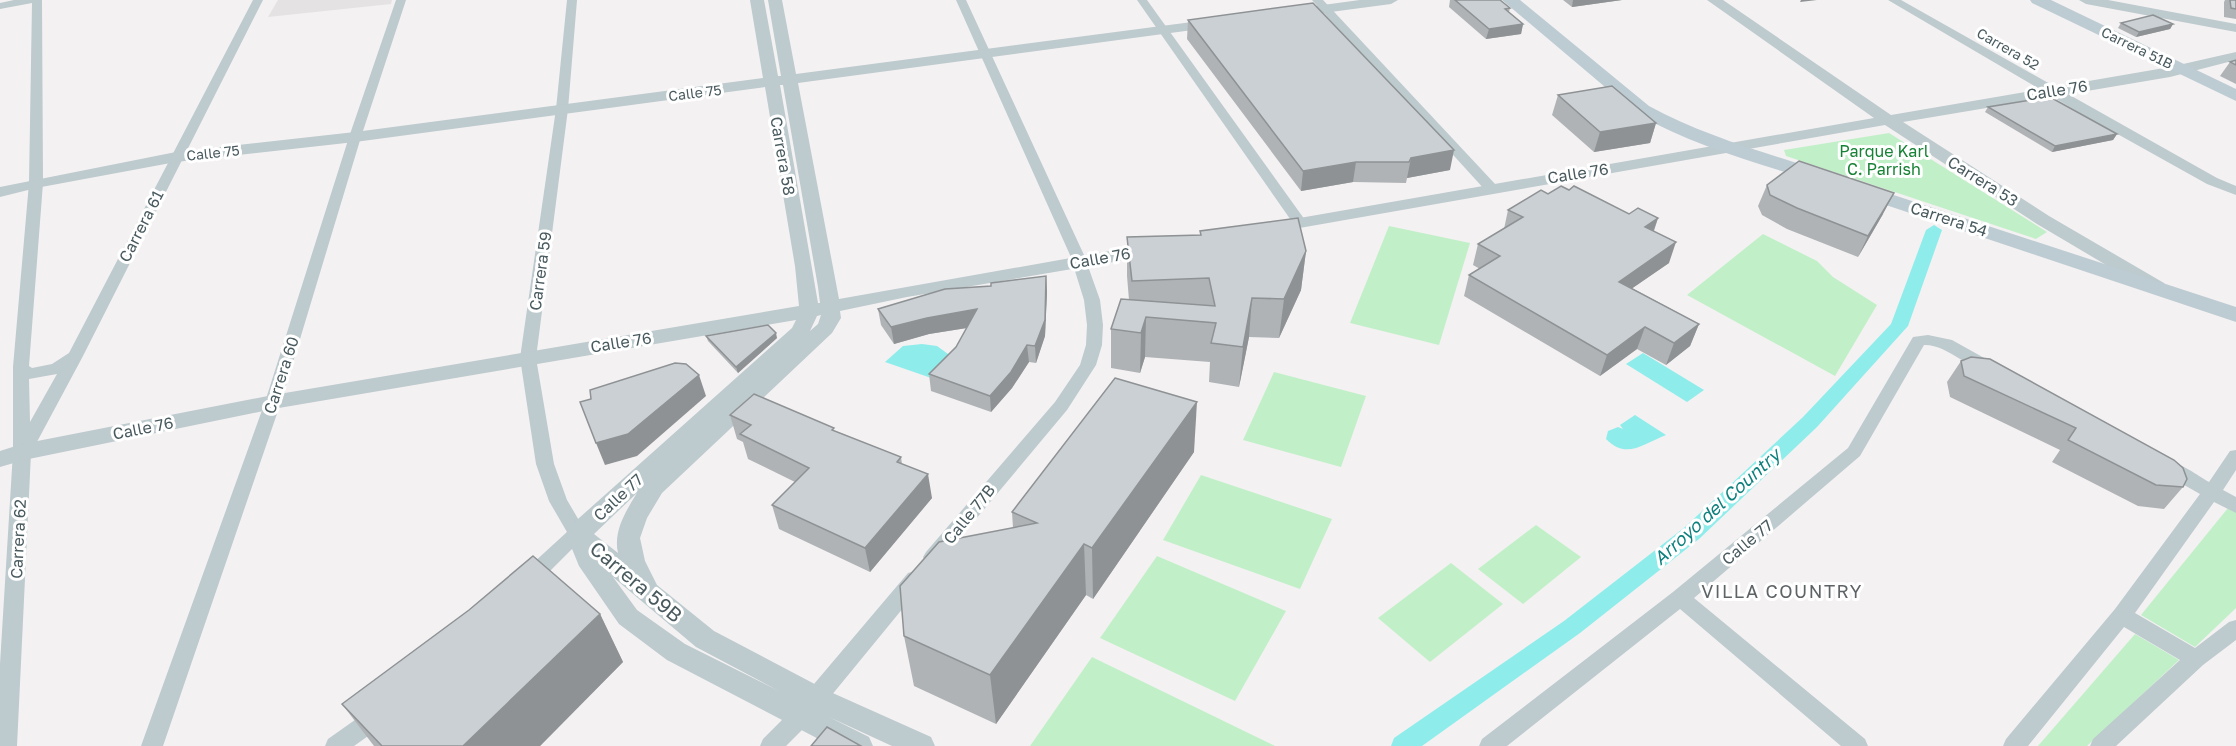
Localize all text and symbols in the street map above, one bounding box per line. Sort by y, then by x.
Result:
street label: Carrera 51B [2099,23,2176,72]
street label: Carrera 52 [1974,24,2043,73]
street label: Calle 76 [2025,75,2089,105]
street label: Calle 75 [667,81,722,104]
street label: Carrera 58 [766,115,800,197]
street label: Calle 75 [185,141,240,164]
park label: Parque Karl C. Parrish [1839,141,1929,179]
street label: Carrera 53 [1944,152,2022,210]
street label: Calle 76 [1546,158,1610,188]
street label: Carrera 61 [114,186,168,265]
street label: Carrera 54 [1908,197,1990,241]
street label: Carrera 59 [525,230,555,312]
street label: Calle 76 [1068,243,1132,273]
street label: Calle 76 [589,327,653,357]
street label: Carrera 60 [259,334,303,416]
street label: Calle 76 [111,412,175,444]
water label: Arroyo del Country [1648,442,1786,569]
street label: Calle 77 [589,469,647,525]
street label: Calle 77B [939,480,999,548]
street label: Carrera 62 [6,499,30,579]
street label: Calle 77 [1717,515,1777,569]
street label: Carrera 59B [586,536,688,627]
district label: VILLA COUNTRY [1701,580,1863,602]

